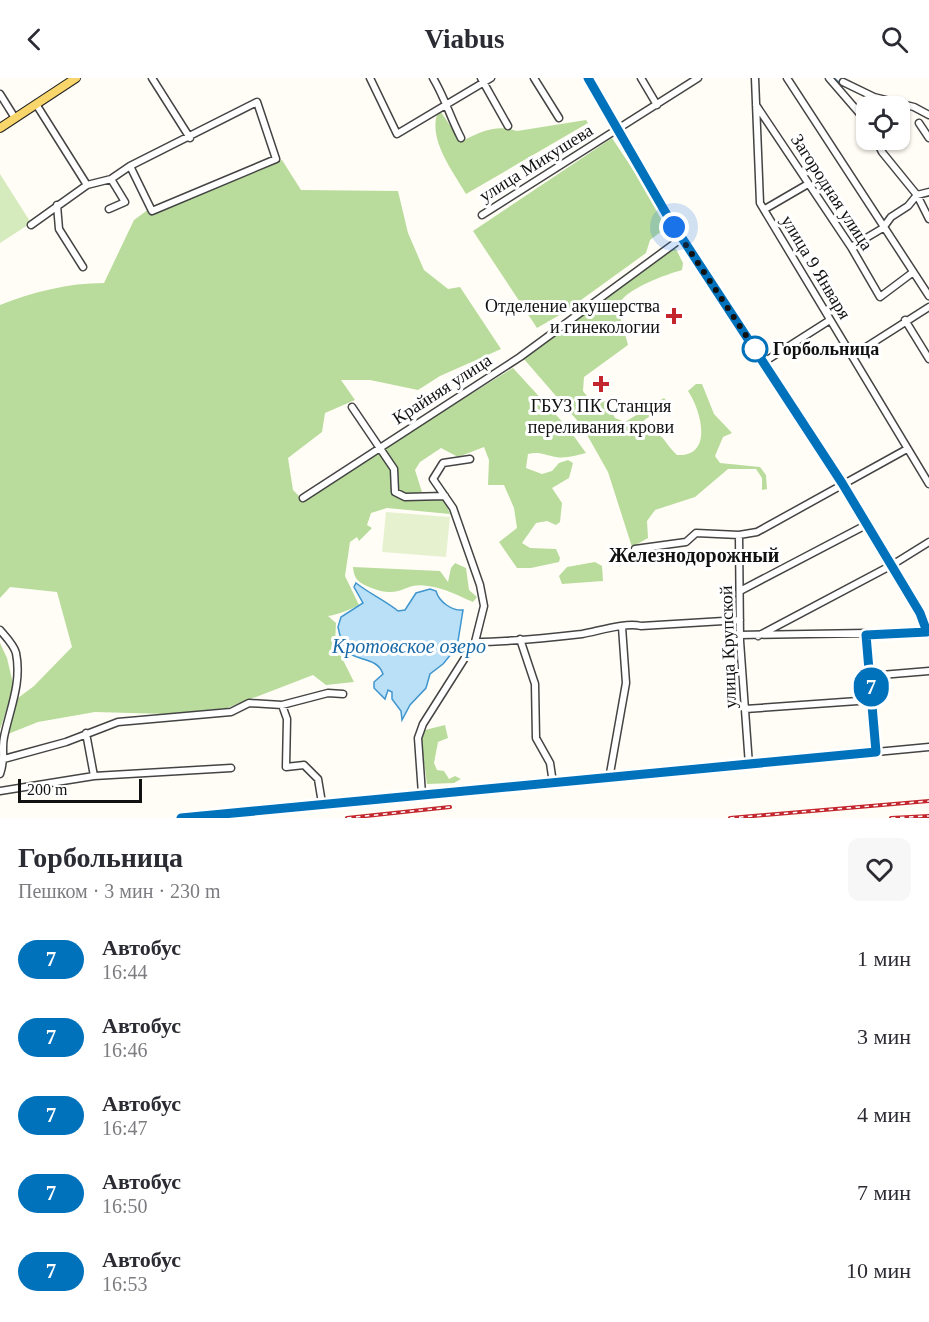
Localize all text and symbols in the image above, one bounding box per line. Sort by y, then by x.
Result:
icon: back [18,23,51,56]
icon: search [878,23,911,56]
text: Viabus [424,24,505,54]
map controls [856,96,910,150]
button: locate [856,96,910,150]
street label: улица Микушева [475,120,597,206]
street label: Загородная улица [787,130,877,254]
street label: улица 9 Января [777,211,855,323]
your location [659,212,689,242]
place label: Отделение акушерства и гинекологии [485,296,660,337]
marker: Отделение акушерства и гинекологии [665,307,683,325]
marker: Горбольница [742,336,768,362]
place label: Горбольница [773,339,879,359]
street label: Крайняя улица [389,350,495,428]
marker: ГБУЗ ПК Станция переливания крови [592,375,610,393]
place label: ГБУЗ ПК Станция переливания крови [528,396,675,437]
district label: Железнодорожный [609,544,779,567]
street label: улица Крупской [716,585,740,709]
water label: Кротовское озеро [331,635,486,658]
line badge: 7 [852,668,890,706]
text: 7 [866,675,876,699]
scale bar [18,776,142,804]
text: 200 m [27,781,67,798]
button: heart [848,838,911,901]
text: Горбольница [18,842,183,873]
text: Пешком · 3 мин · 230 m [18,880,221,902]
text: Автобус [102,935,181,960]
text: 1 мин [857,946,911,971]
text: 7 [46,947,56,971]
text: 16:44 [102,961,148,983]
text: Автобус [102,1013,181,1038]
text: 3 мин [857,1024,911,1049]
text: 7 [46,1025,56,1049]
text: 16:46 [102,1039,148,1061]
text: Автобус [102,1091,181,1116]
text: 4 мин [857,1102,911,1127]
text: 7 [46,1103,56,1127]
text: 16:47 [102,1117,148,1139]
text: Автобус [102,1169,181,1194]
text: 7 мин [857,1180,911,1205]
text: 7 [46,1181,56,1205]
text: 16:50 [102,1195,148,1217]
text: Автобус [102,1247,181,1272]
text: 10 мин [846,1258,911,1283]
text: 7 [46,1259,56,1283]
text: 16:53 [102,1273,148,1295]

